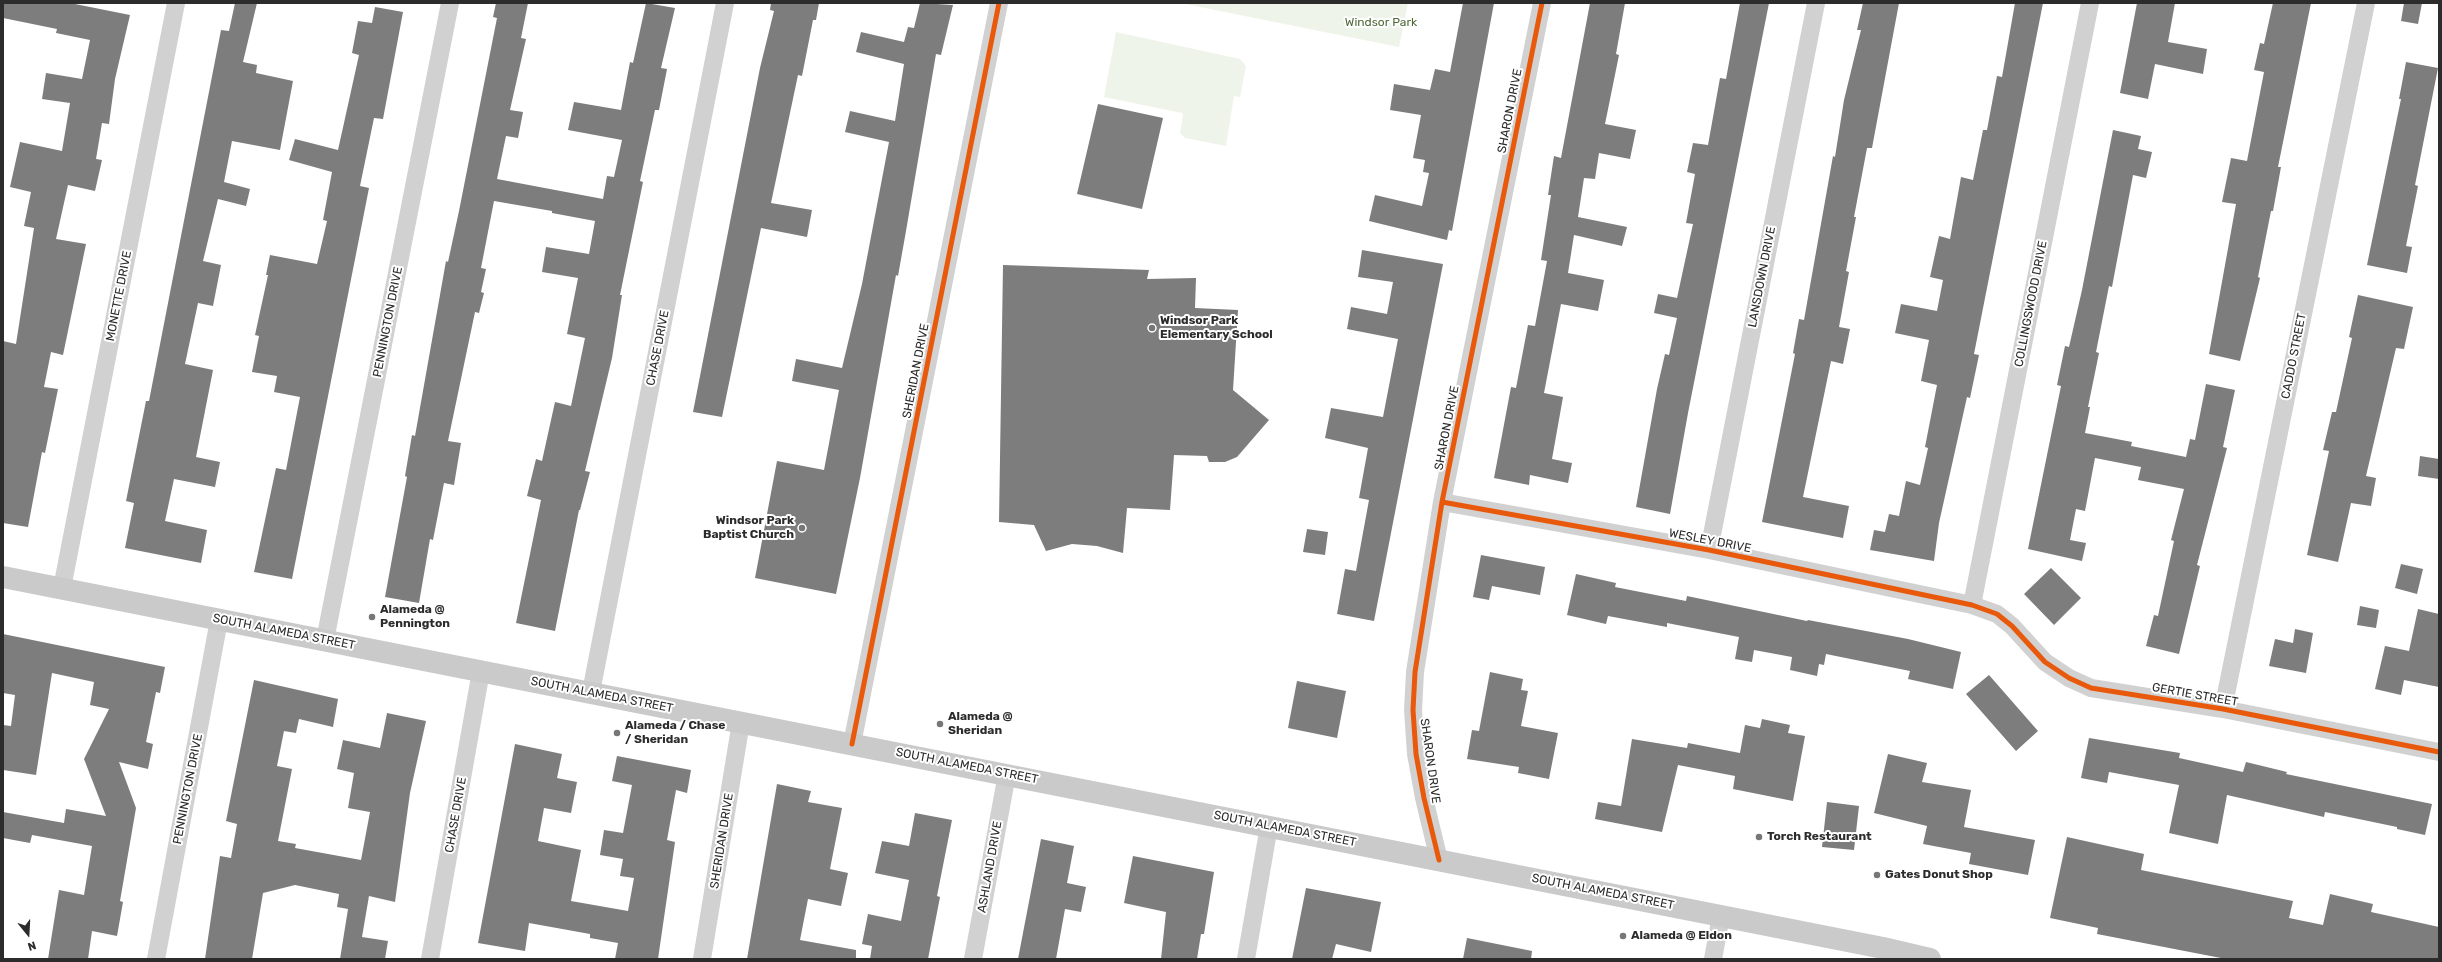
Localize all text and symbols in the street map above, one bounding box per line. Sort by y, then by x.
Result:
park label: Windsor Park [1345,16,1417,30]
street label: SHARON DRIVE [1495,67,1525,155]
street label: LANSDOWN DRIVE [1745,225,1779,329]
street label: COLLINGSWOOD DRIVE [2012,240,2050,368]
street label: MONETTE DRIVE [103,250,135,342]
street label: PENNINGTON DRIVE [370,266,406,378]
street label: CHASE DRIVE [644,309,672,387]
street label: CADDO STREET [2279,312,2309,400]
place label: Windsor Park Elementary School [1160,314,1273,342]
street label: SHERIDAN DRIVE [900,322,932,420]
marker: Windsor Park Elementary School [1147,323,1157,333]
street label: SHARON DRIVE [1432,384,1462,472]
place label: Windsor Park Baptist Church [703,514,794,542]
marker: Windsor Park Baptist Church [797,523,807,533]
street label: WESLEY DRIVE [1668,526,1752,556]
place label: Alameda @ Pennington [380,603,450,631]
street label: SOUTH ALAMEDA STREET [212,611,356,653]
marker: Alameda @ Pennington [367,612,377,622]
street label: SOUTH ALAMEDA STREET [530,674,674,716]
street label: GERTIE STREET [2151,680,2239,710]
place label: Alameda @ Sheridan [948,710,1013,738]
street label: SHARON DRIVE [1417,717,1443,805]
place label: Alameda / Chase / Sheridan [625,719,725,747]
marker: Alameda @ Sheridan [935,719,945,729]
marker: Alameda / Chase / Sheridan [612,728,622,738]
street label: PENNINGTON DRIVE [170,733,206,845]
street label: SOUTH ALAMEDA STREET [895,745,1039,787]
street label: CHASE DRIVE [442,776,470,854]
street label: SHERIDAN DRIVE [707,792,737,890]
street label: SOUTH ALAMEDA STREET [1213,808,1357,850]
street label: ASHLAND DRIVE [975,820,1005,914]
place label: Torch Restaurant [1767,830,1872,844]
marker: Torch Restaurant [1754,832,1764,842]
place label: Gates Donut Shop [1885,868,1993,882]
marker: Gates Donut Shop [1872,870,1882,880]
street label: SOUTH ALAMEDA STREET [1531,871,1675,913]
north arrow [8,914,48,954]
place label: Alameda @ Eldon [1631,929,1732,943]
marker: Alameda @ Eldon [1618,931,1628,941]
text: N [26,938,38,953]

